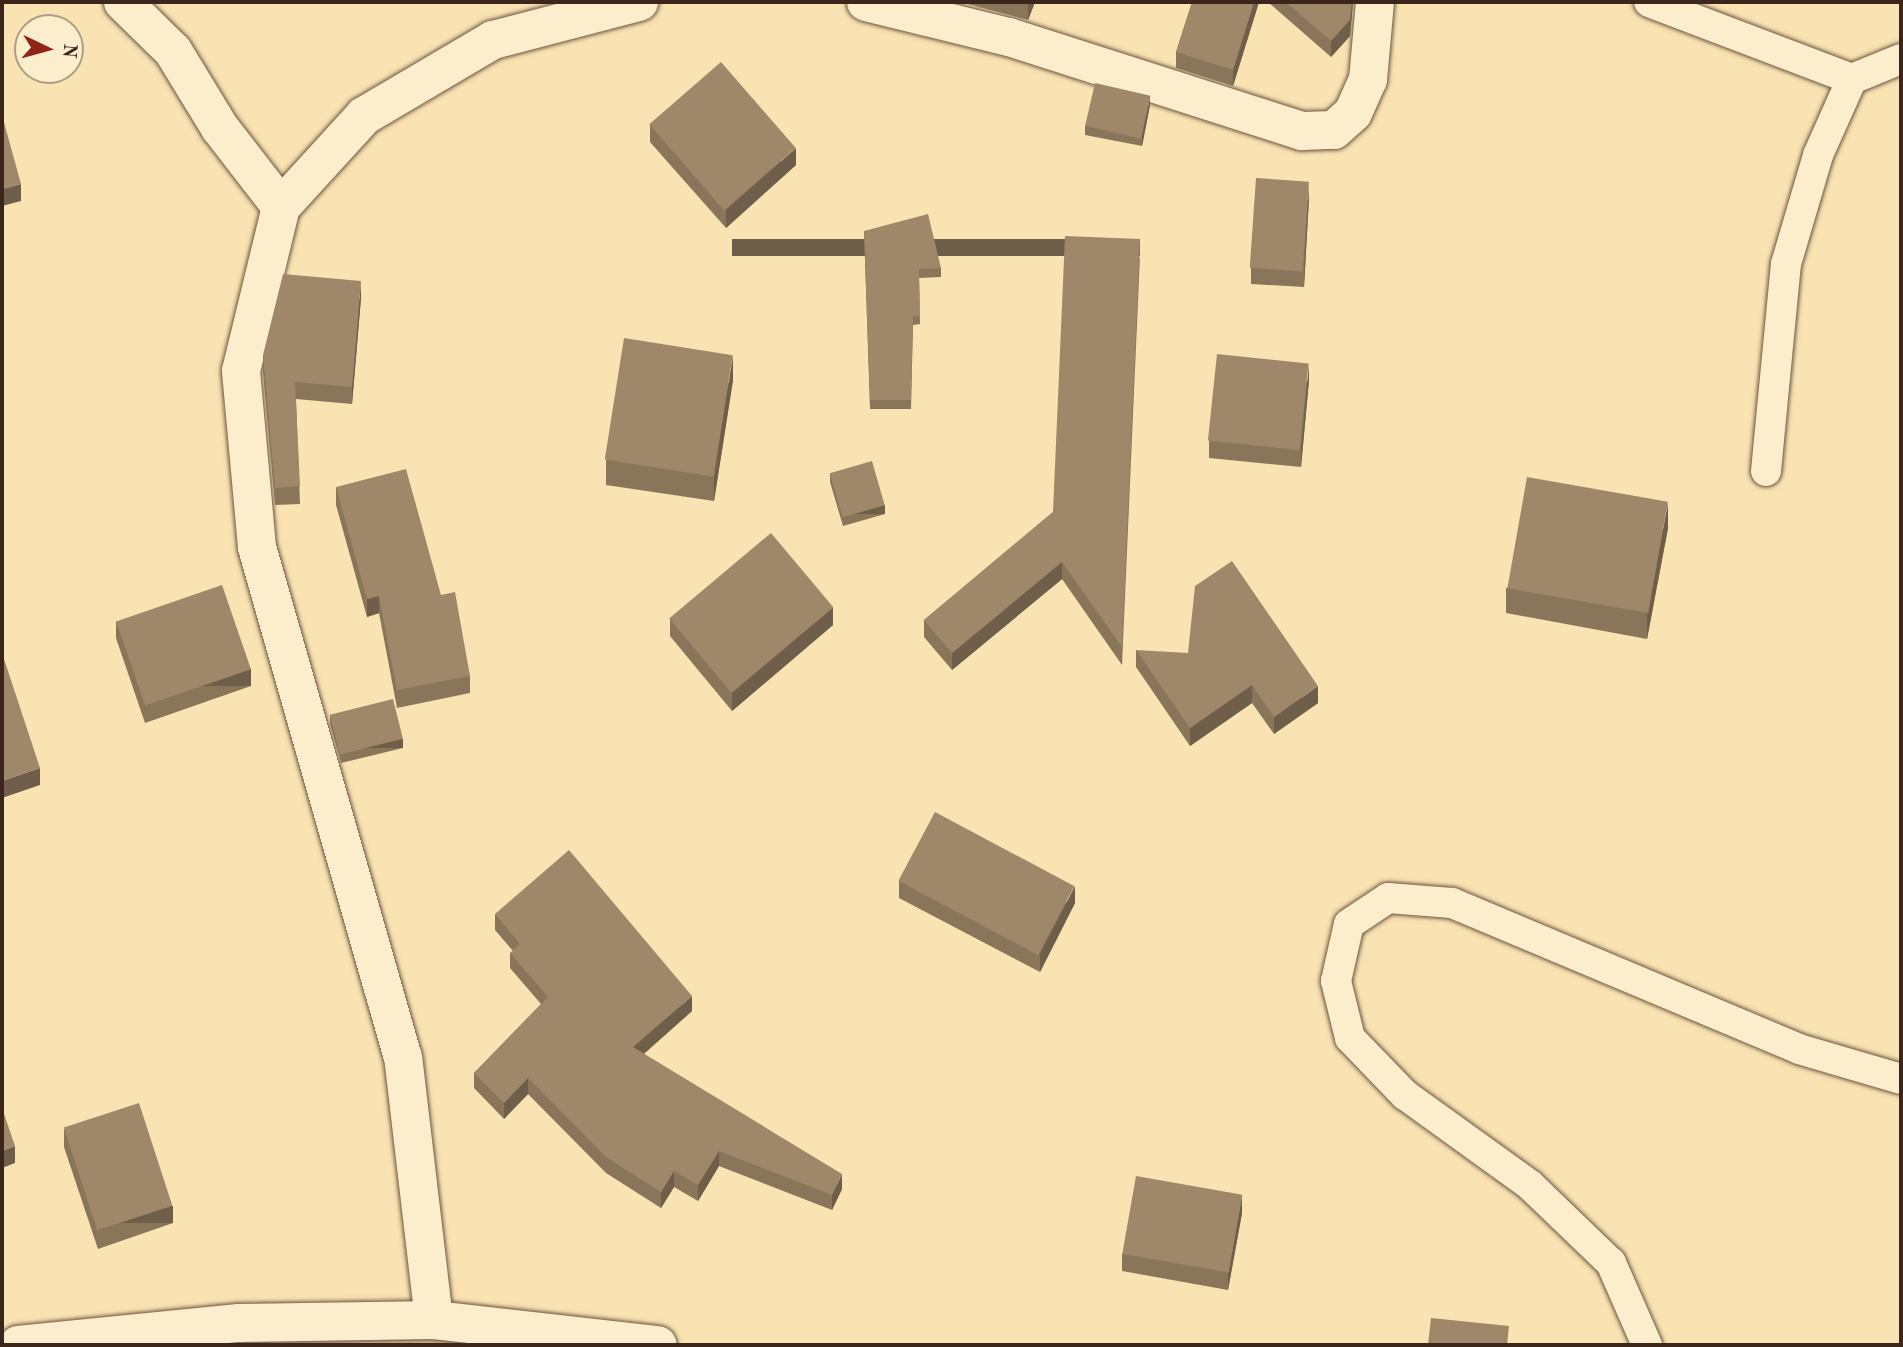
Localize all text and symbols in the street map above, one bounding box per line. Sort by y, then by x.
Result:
north arrow [14,14,84,84]
text: N [58,43,79,59]

